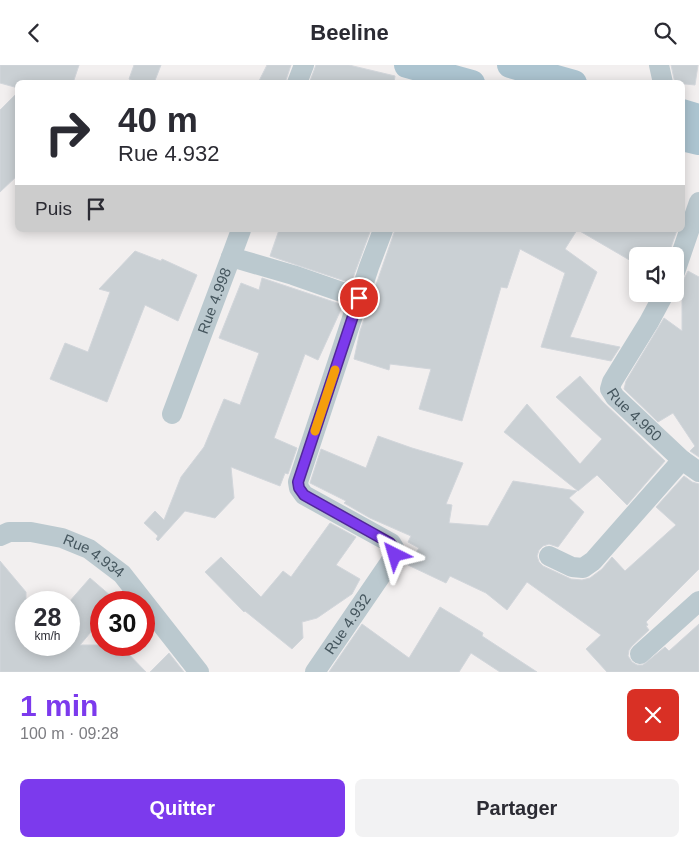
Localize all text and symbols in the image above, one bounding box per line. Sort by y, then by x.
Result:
icon: back [20,19,48,47]
icon: search [651,19,679,47]
text: Beeline [310,20,389,45]
icon: right [35,100,100,165]
text: 40 m [118,100,198,139]
text: Rue 4.932 [118,141,220,166]
icon: arrive [82,195,110,223]
text: Puis [35,198,72,219]
map controls [629,247,684,302]
button: sound [629,247,684,302]
street label: Rue 4.998 [194,265,234,336]
pin [338,277,380,319]
icon: arrive [345,284,373,312]
street label: Rue 4.960 [604,385,665,444]
position arrow [368,528,420,580]
street label: Rue 4.934 [61,530,128,581]
street label: Rue 4.932 [321,590,374,657]
speed limit sign: 30 [90,591,155,656]
text: 28 [34,603,61,631]
text: km/h [34,629,61,643]
text: 1 min [20,689,98,722]
button: close [627,689,679,741]
text: 100 m · 09:28 [20,725,119,742]
button: Quitter [20,779,345,837]
button: Partager [355,779,679,837]

